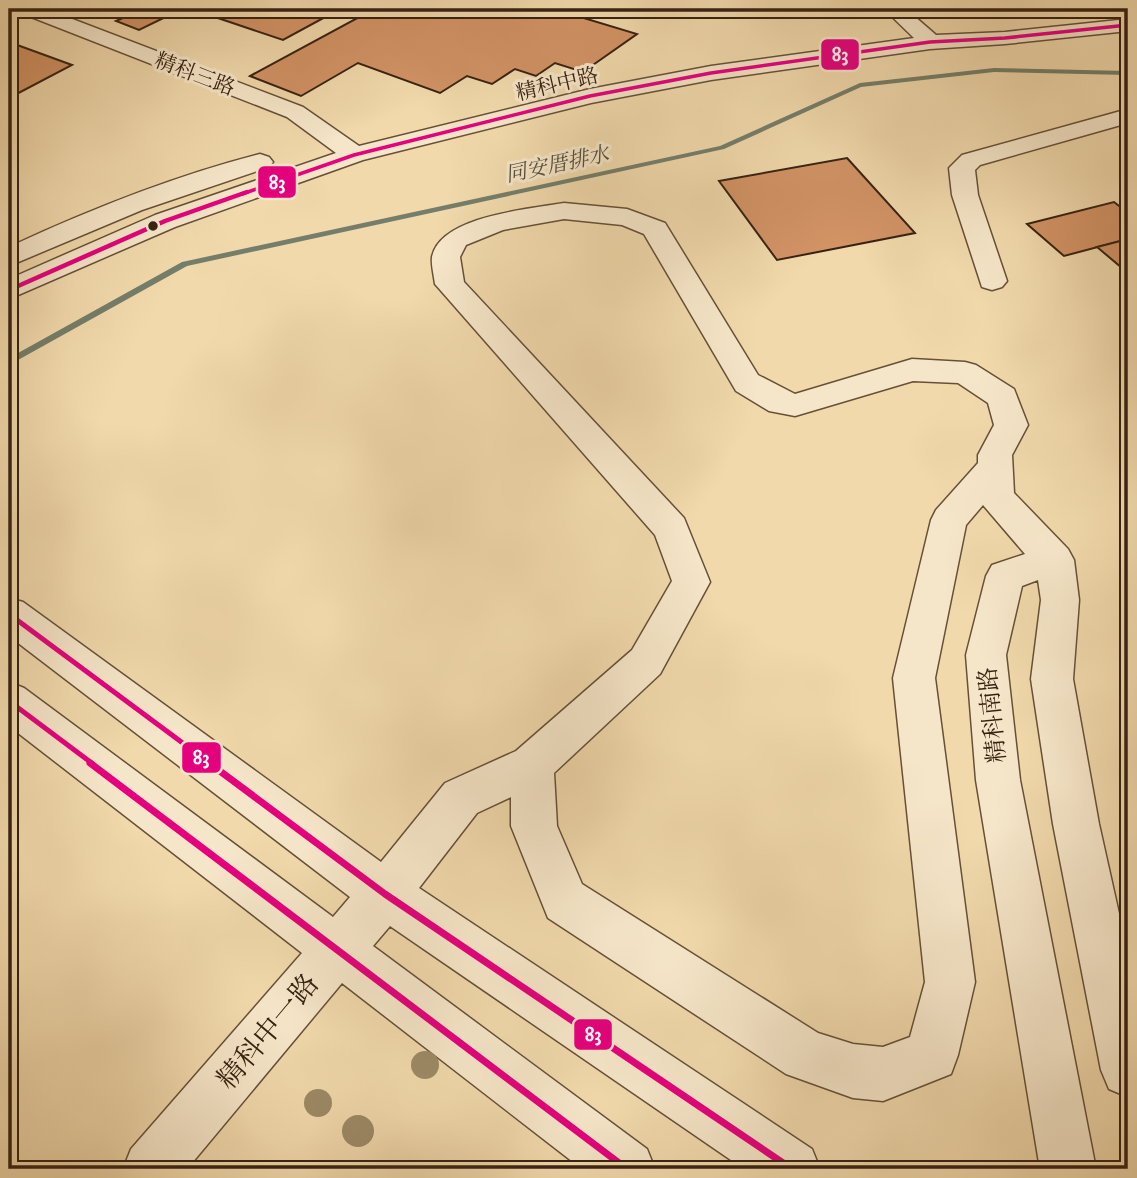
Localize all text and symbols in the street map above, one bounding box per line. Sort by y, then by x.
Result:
line badge: 83 [820,38,860,71]
text: 83 [832,44,848,67]
street label: 精科三路 [151,48,239,102]
street label: 精科中路 [513,63,601,107]
water label: 同安厝排水 [503,141,613,189]
line badge: 83 [257,165,297,199]
text: 83 [269,172,285,195]
unlabelled marker [146,219,160,233]
street label: 精科南路 [973,666,1013,764]
line badge: 83 [181,741,222,774]
text: 83 [193,747,209,770]
street label: 精科中一路 [210,967,327,1097]
line badge: 83 [573,1018,613,1051]
text: 83 [585,1024,601,1047]

